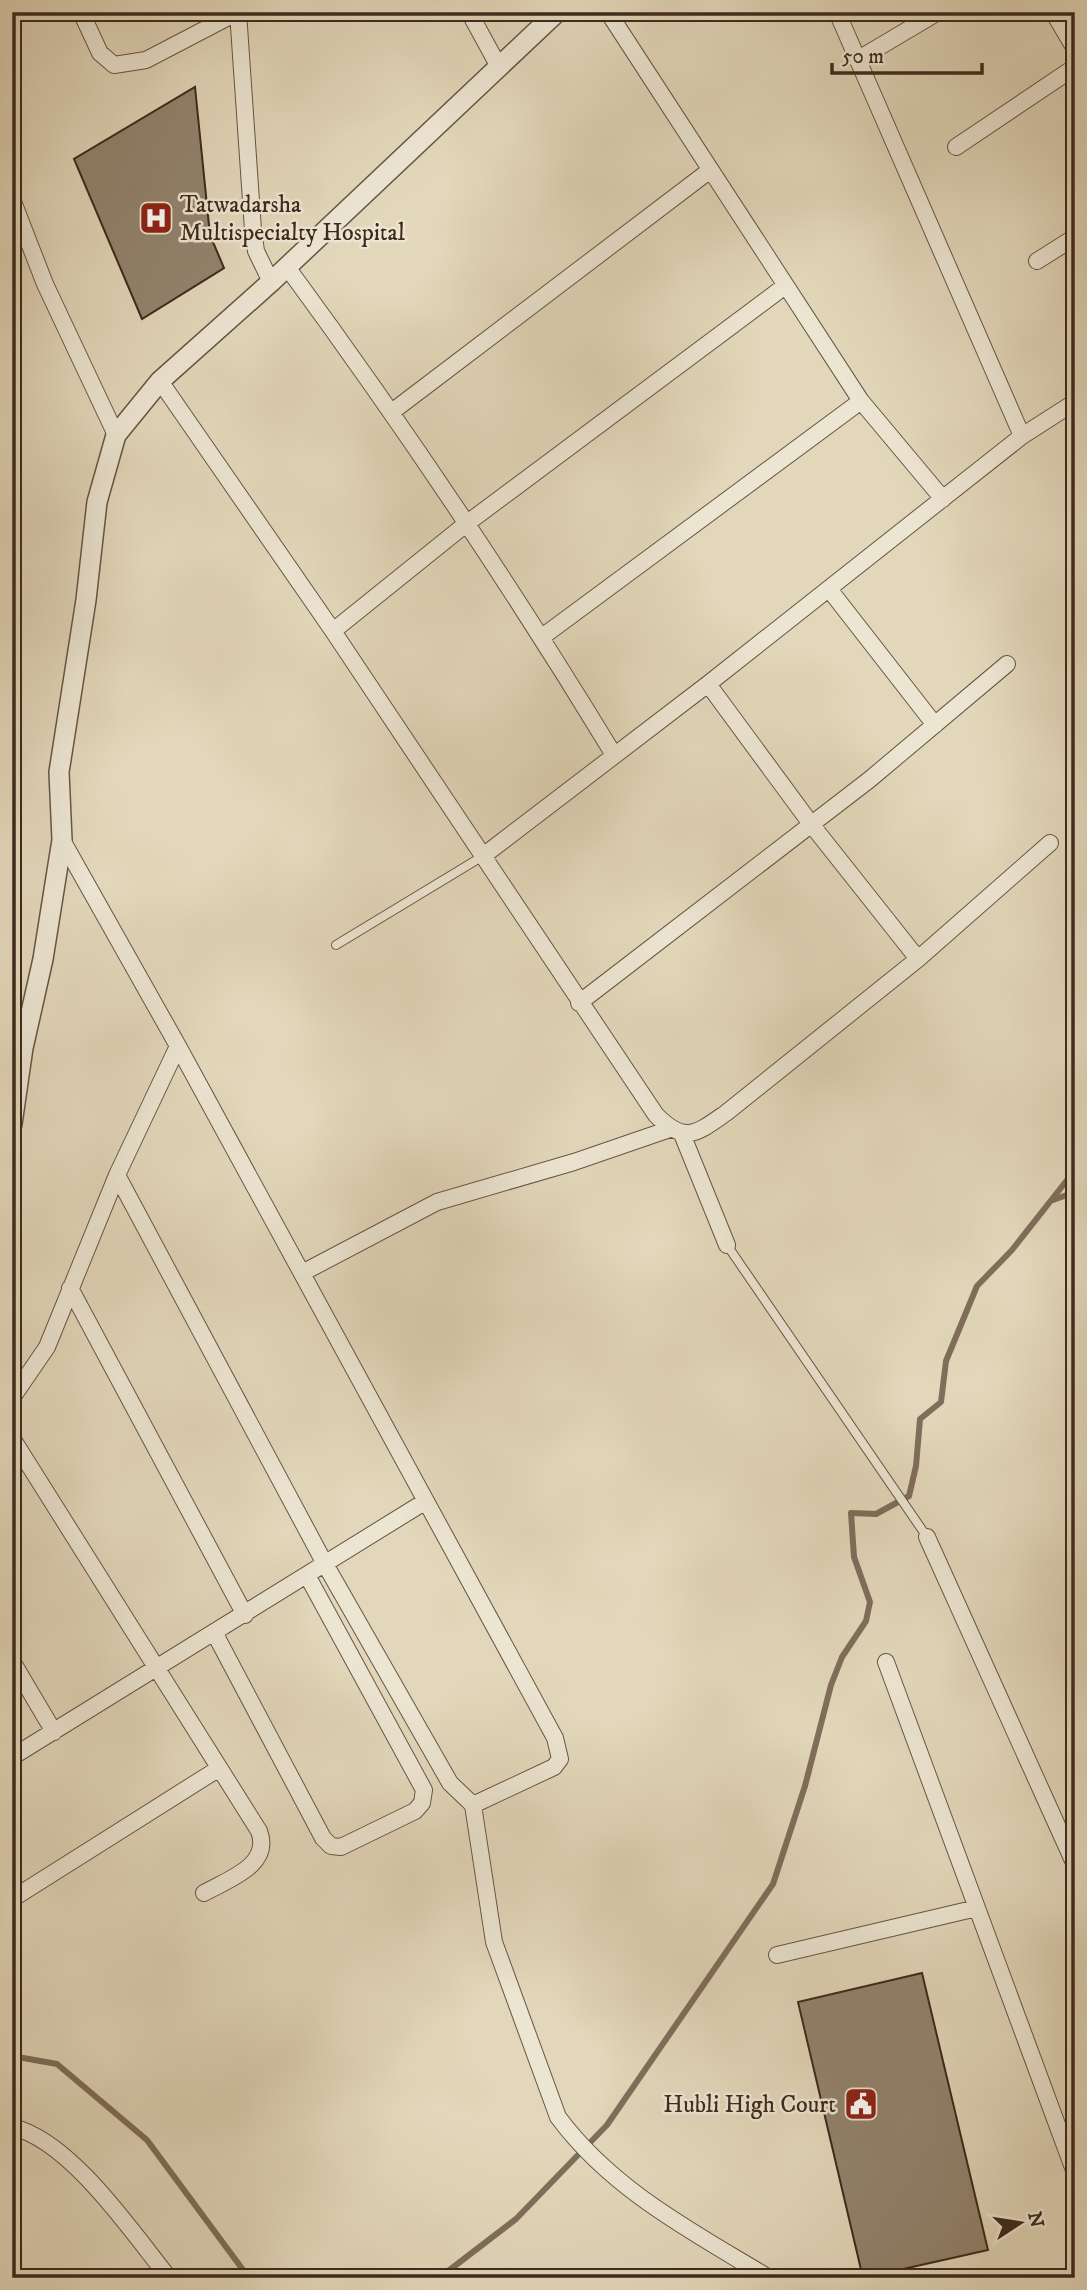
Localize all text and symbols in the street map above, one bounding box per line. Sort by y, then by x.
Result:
scale bar [832,32,982,76]
text: 50 m [842,44,884,70]
place label: Tatwadarsha Multispecialty Hospital [180,190,406,248]
hospital icon: Tatwadarsha Multispecialty Hospital [137,199,175,237]
public building icon: Hubli High Court [842,2085,880,2123]
place label: Hubli High Court [663,2090,836,2120]
north arrow [986,2188,1056,2258]
text: N [1022,2210,1048,2230]

